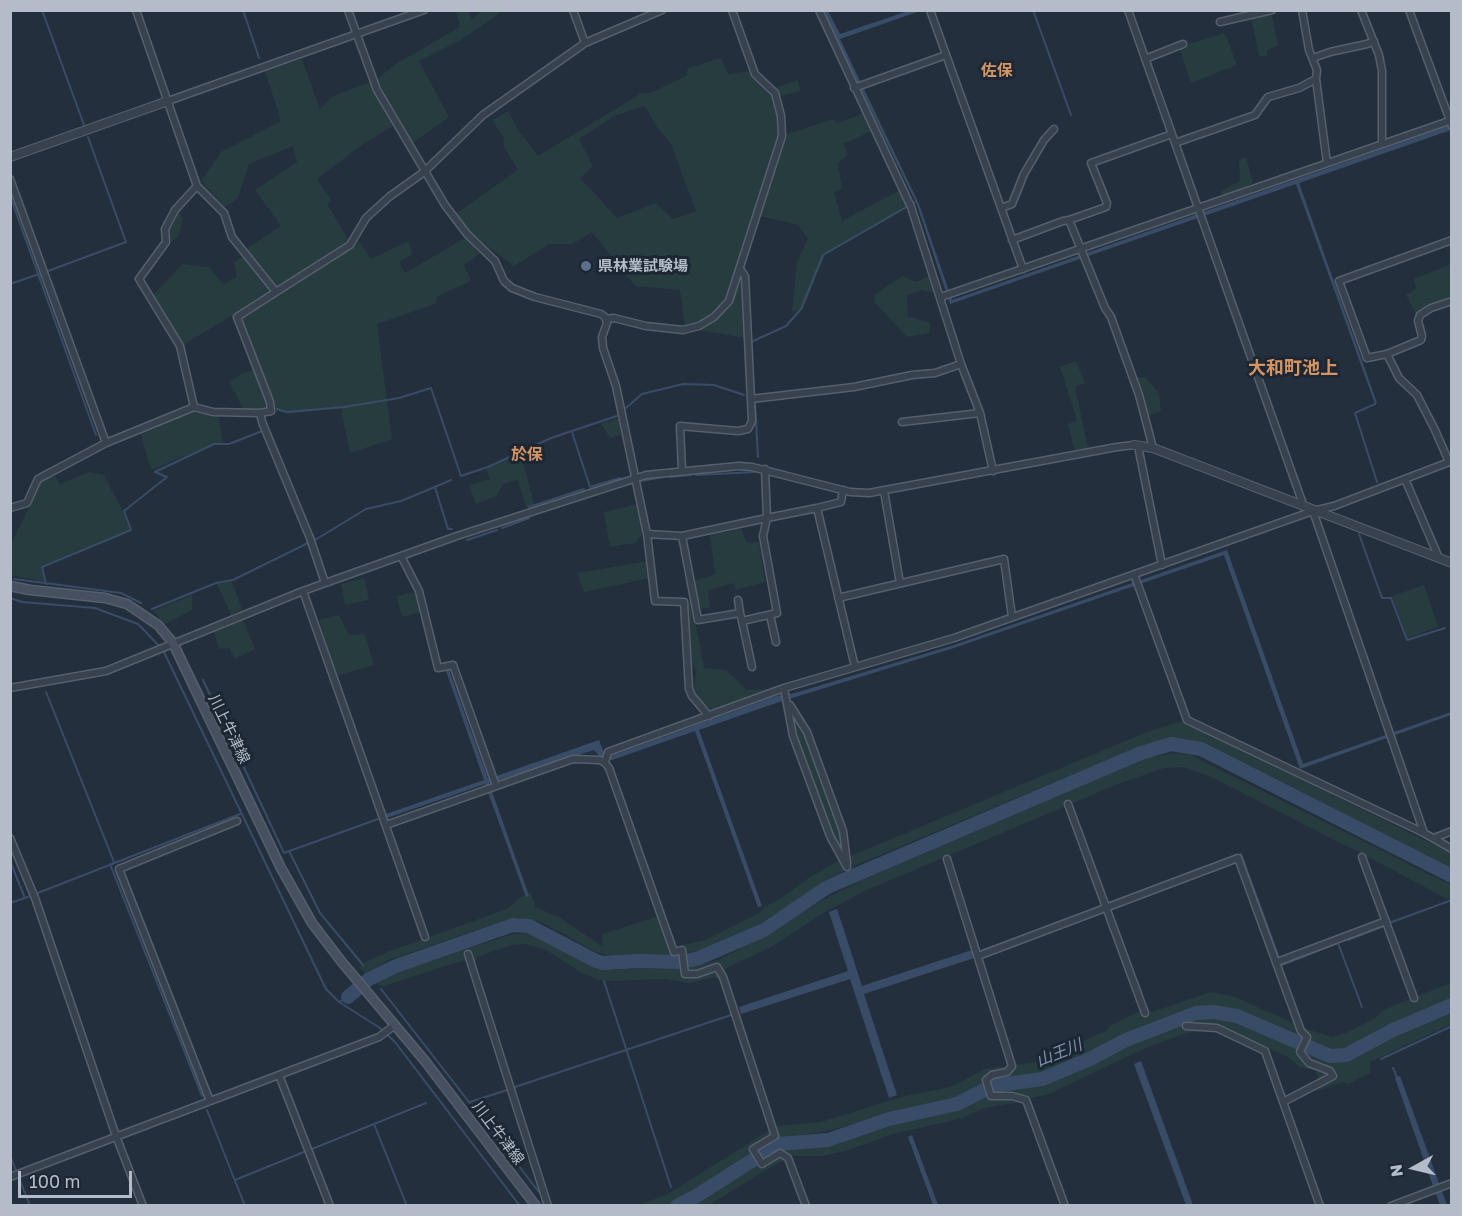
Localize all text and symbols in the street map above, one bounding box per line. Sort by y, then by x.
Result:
district label: 佐保 [981,61,1013,81]
place label: 県林業試験場 [598,257,688,275]
marker: 県林業試験場 [579,259,593,273]
district label: 大和町池上 [1248,357,1338,379]
district label: 於保 [511,445,543,465]
street label: 川上牛津線 [204,691,254,767]
water label: 山王川 [1033,1035,1085,1071]
street label: 川上牛津線 [468,1098,528,1168]
north arrow [1384,1138,1444,1198]
scale bar [21,1159,135,1197]
text: N [1385,1163,1407,1178]
text: 100 m [29,1170,80,1192]

